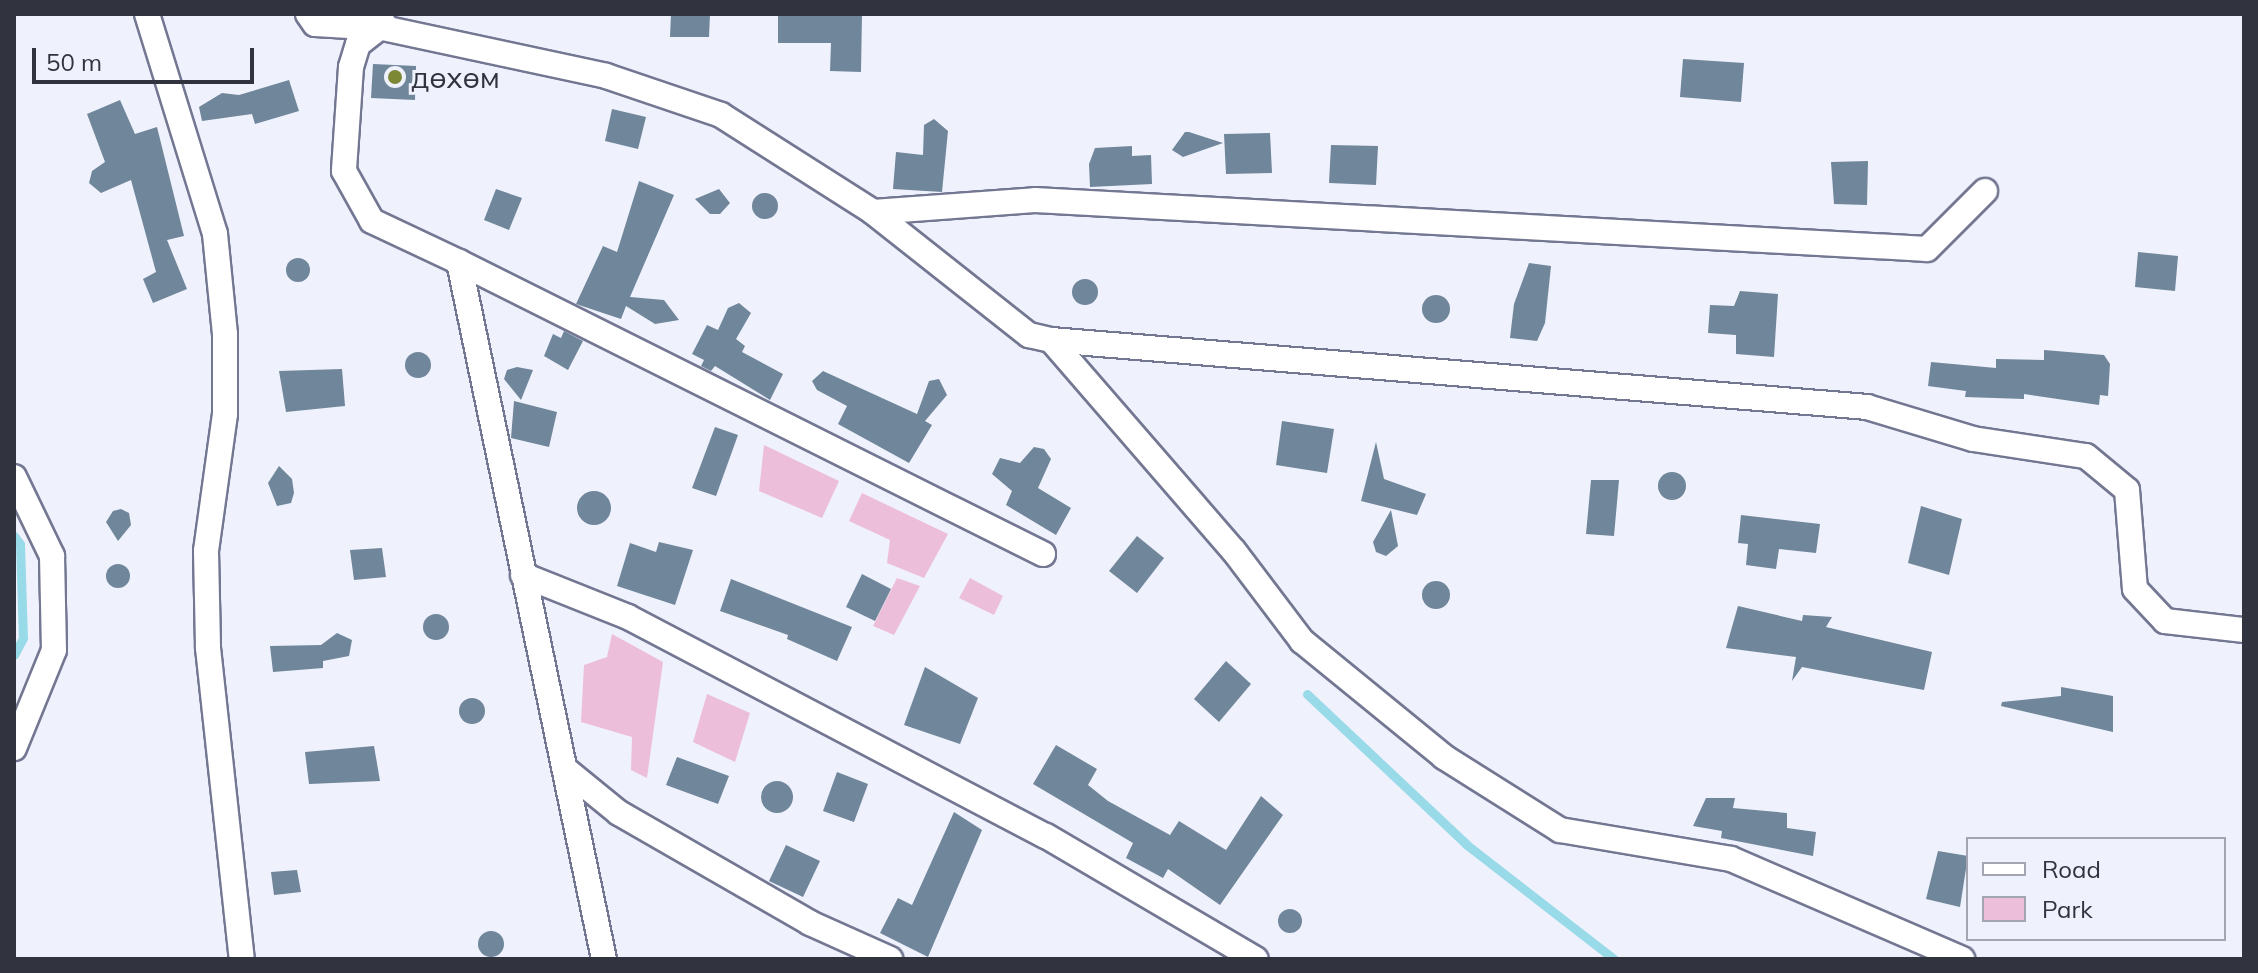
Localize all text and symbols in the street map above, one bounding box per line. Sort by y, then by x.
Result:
scale bar [36,32,258,82]
text: 50 m [46,47,102,77]
place label: дөхөм [411,59,500,95]
marker: дөхөм [386,68,404,86]
legend [1966,837,2226,941]
text: Road [2042,854,2101,884]
text: Park [2042,894,2093,924]

